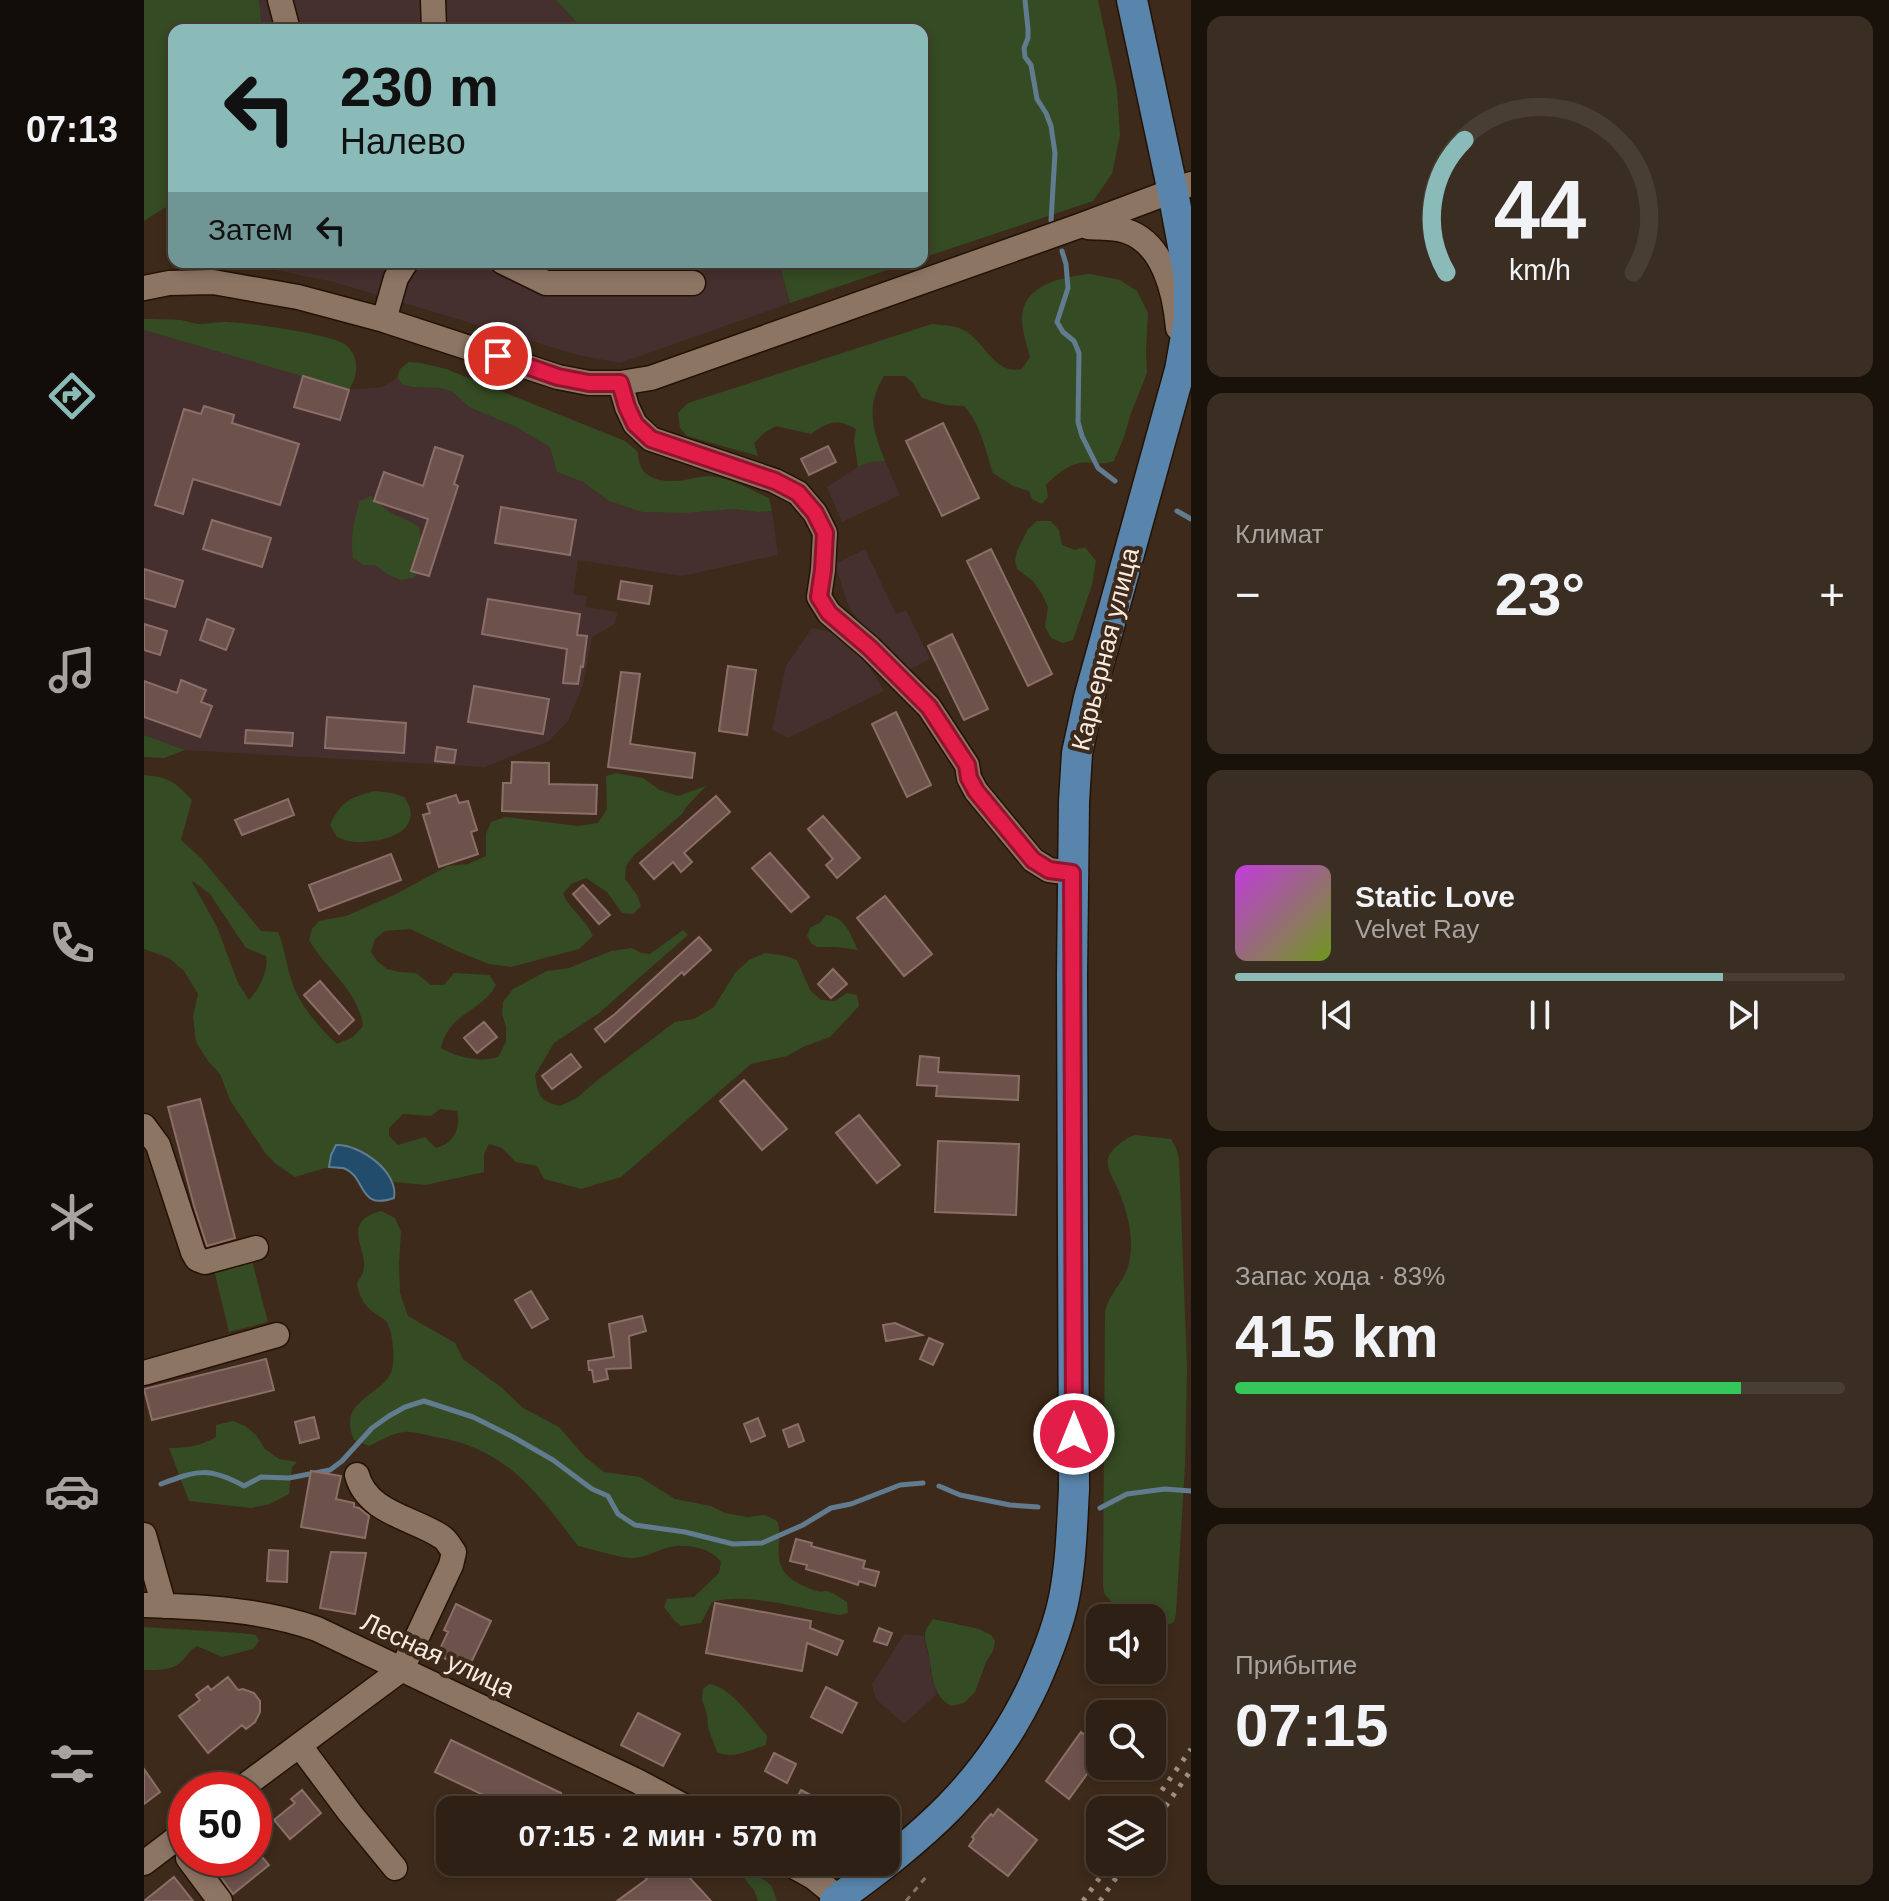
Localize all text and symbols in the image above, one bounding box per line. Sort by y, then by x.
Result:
text: 230 m [340,55,499,118]
icon: left [208,56,312,160]
text: 07:13 [26,109,118,150]
text: Налево [340,121,466,162]
text: 44 [1494,163,1586,256]
icon: left [309,208,353,252]
text: Затем [208,213,293,246]
text: km/h [1509,254,1571,286]
pin [464,322,532,390]
icon: arrive [476,334,520,378]
icon: directions [44,368,100,424]
text: Климат [1235,519,1324,549]
street label: Карьерная улица [1065,544,1145,754]
text: 23° [1495,561,1585,628]
text: − [1235,570,1261,619]
text: + [1819,570,1845,619]
icon: music [44,642,100,698]
text: Static Love [1355,880,1515,913]
text: Velvet Ray [1355,914,1479,944]
icon: phone [44,915,100,971]
icon: previous [1315,993,1359,1037]
icon: pause [1518,993,1562,1037]
icon: next [1721,993,1765,1037]
icon: climate [44,1189,100,1245]
text: Запас хода · 83% [1235,1261,1445,1291]
text: 415 km [1235,1303,1439,1370]
position arrow [1032,1392,1116,1476]
icon: car [44,1463,100,1519]
map controls [1086,1604,1166,1876]
button: sound [1086,1604,1166,1684]
street label: Лесная улица [356,1606,520,1704]
text: Прибытие [1235,1650,1357,1680]
text: 07:15 [1235,1692,1388,1759]
button: search [1086,1700,1166,1780]
icon: filters [44,1736,100,1792]
speed limit sign: 50 [168,1772,272,1876]
button: layers [1086,1796,1166,1876]
text: 07:15 · 2 мин · 570 m [519,1819,817,1852]

